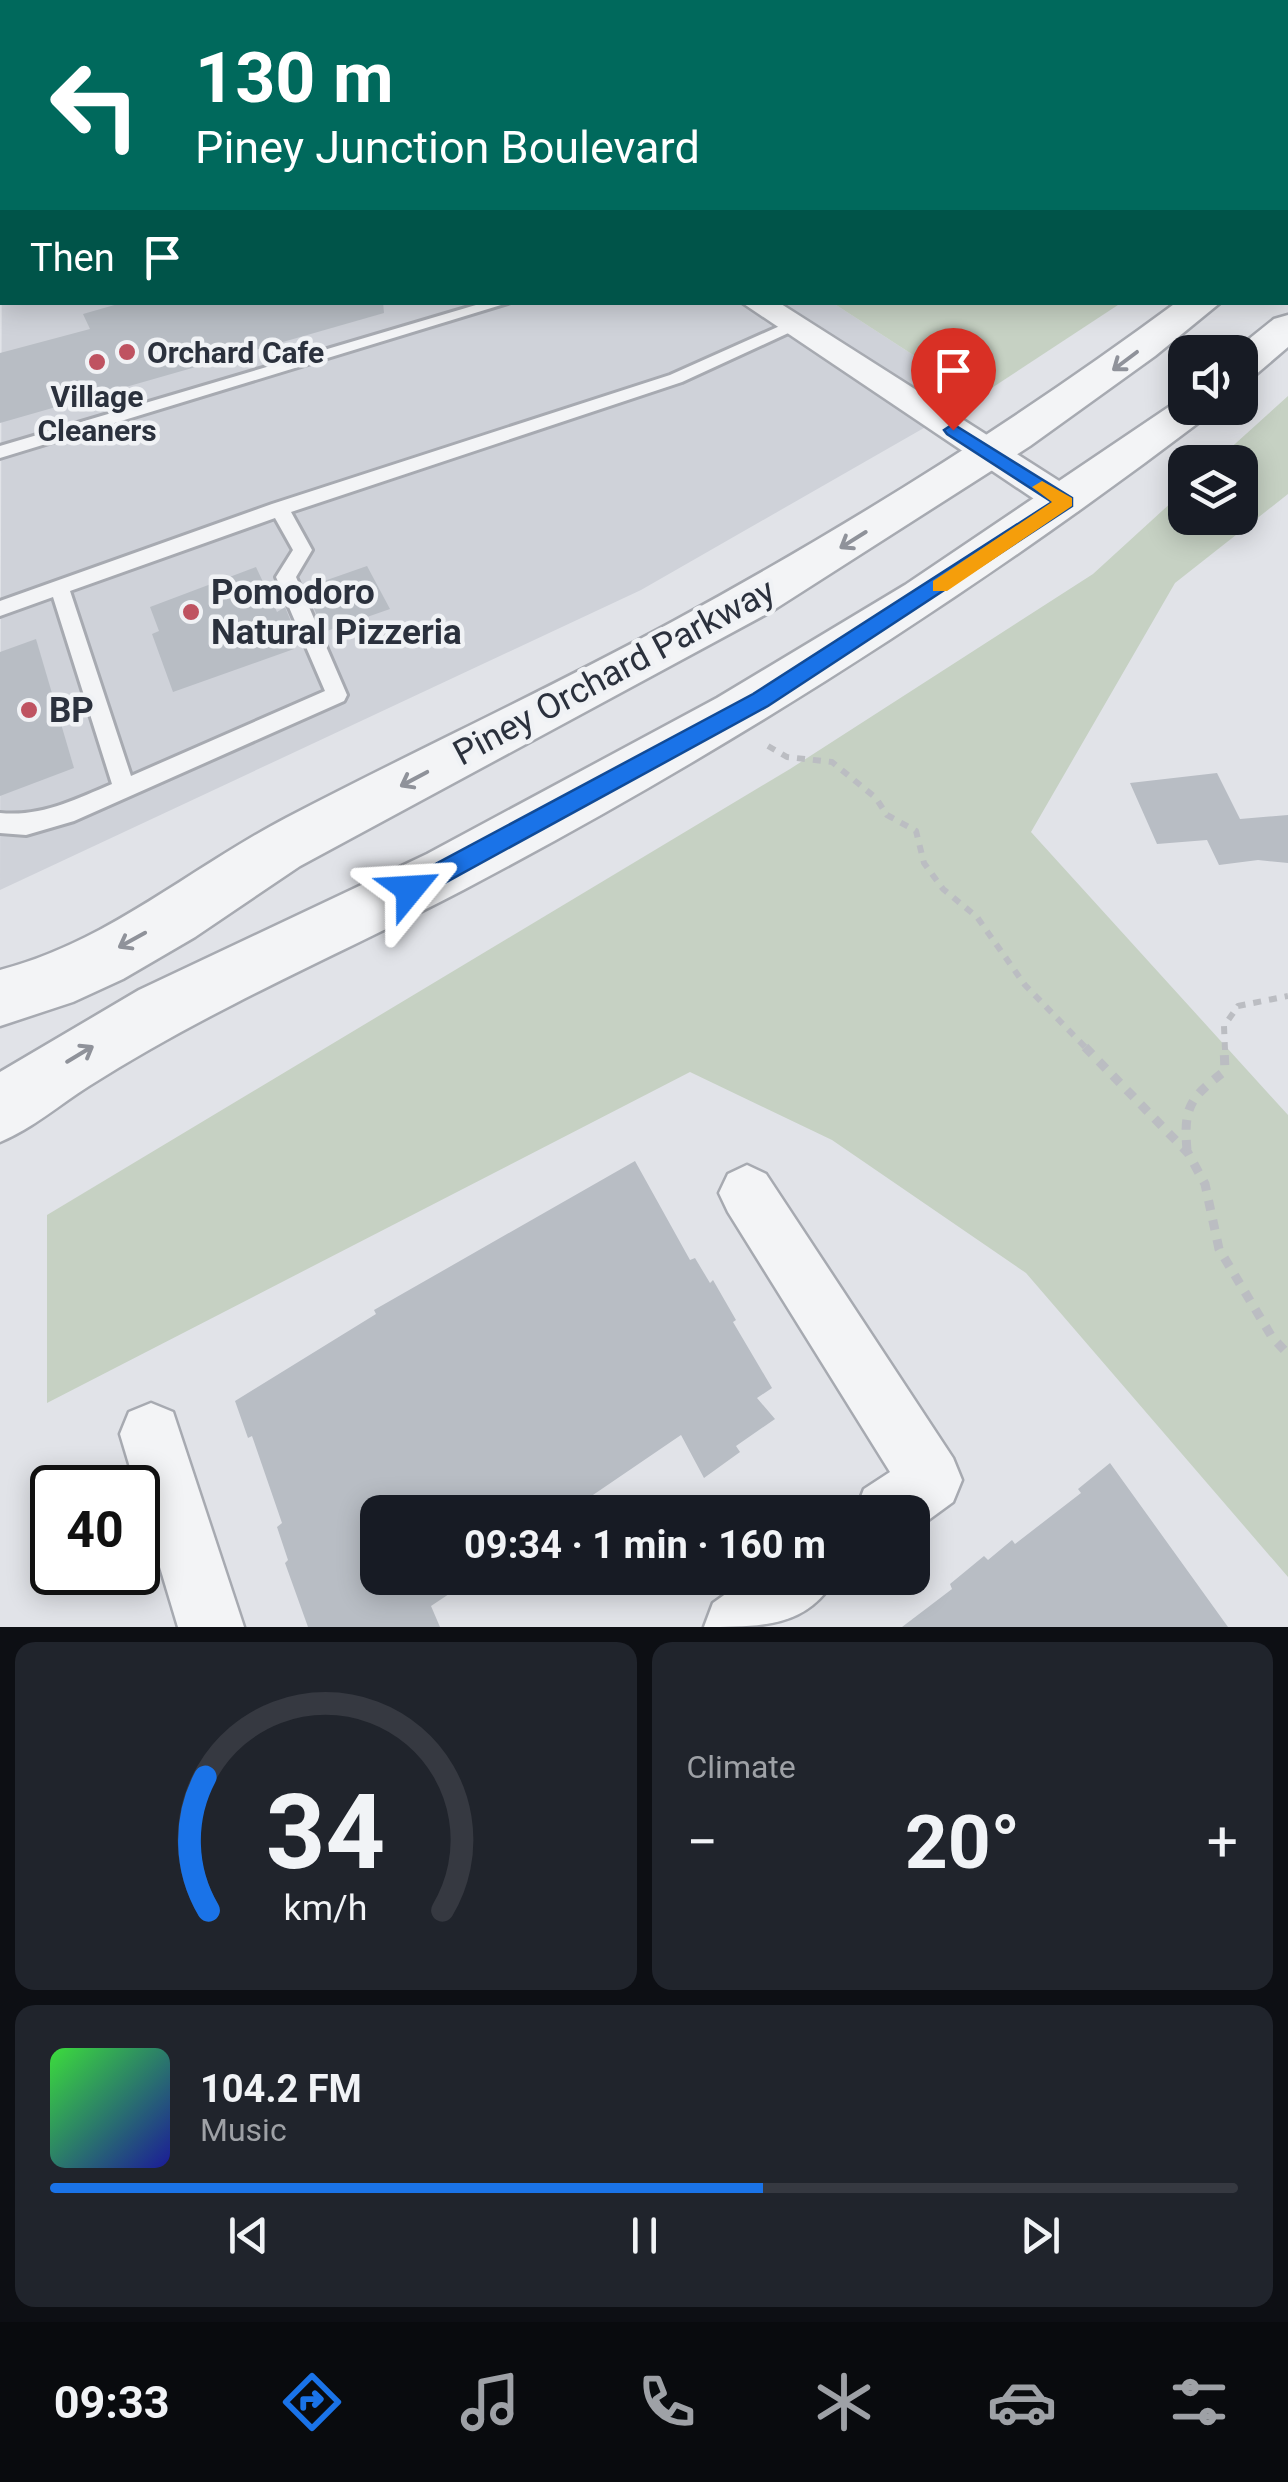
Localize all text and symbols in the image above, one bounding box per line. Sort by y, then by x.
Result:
text: 130 m [195,37,394,119]
icon: left [30,40,160,170]
text: Piney Junction Boulevard [195,121,700,174]
icon: arrive [135,230,190,285]
text: Then [30,236,115,280]
pin [911,328,996,431]
place label: Orchard Cafe [147,335,324,370]
map controls [1168,335,1258,535]
button: sound [1168,335,1258,425]
marker: Orchard Cafe [116,341,138,363]
icon: arrive [926,343,981,398]
marker: Village Cleaners [86,351,108,373]
one-way arrow [1112,351,1139,372]
place label: Village Cleaners [37,379,157,448]
button: layers [1168,445,1258,535]
one-way arrow [839,530,868,550]
street label: Piney Orchard Parkway [446,570,782,774]
place label: Pomodoro Natural Pizzeria [211,572,462,653]
marker: Pomodoro Natural Pizzeria [180,601,202,623]
place label: BP [49,690,94,731]
marker: BP [18,699,40,721]
one-way arrow [400,770,430,789]
position arrow [358,837,462,941]
one-way arrow [118,931,148,950]
one-way arrow [65,1044,94,1064]
speed limit sign: 40 [30,1465,160,1595]
text: 09:34 · 1 min · 160 m [464,1523,826,1567]
text: Climate [687,1748,796,1786]
text: 34 [266,1772,385,1893]
text: 20° [905,1798,1020,1886]
text: − [687,1810,718,1874]
text: + [1207,1810,1238,1874]
text: km/h [284,1887,368,1929]
text: 104.2 FM [200,2067,362,2111]
text: Music [200,2111,287,2149]
icon: previous [221,2208,276,2263]
icon: pause [617,2208,672,2263]
icon: next [1013,2208,1068,2263]
icon: directions [277,2367,347,2437]
icon: music [455,2367,525,2437]
icon: phone [632,2367,702,2437]
icon: climate [809,2367,879,2437]
icon: car [987,2367,1057,2437]
icon: filters [1164,2367,1234,2437]
text: 09:33 [54,2376,170,2429]

